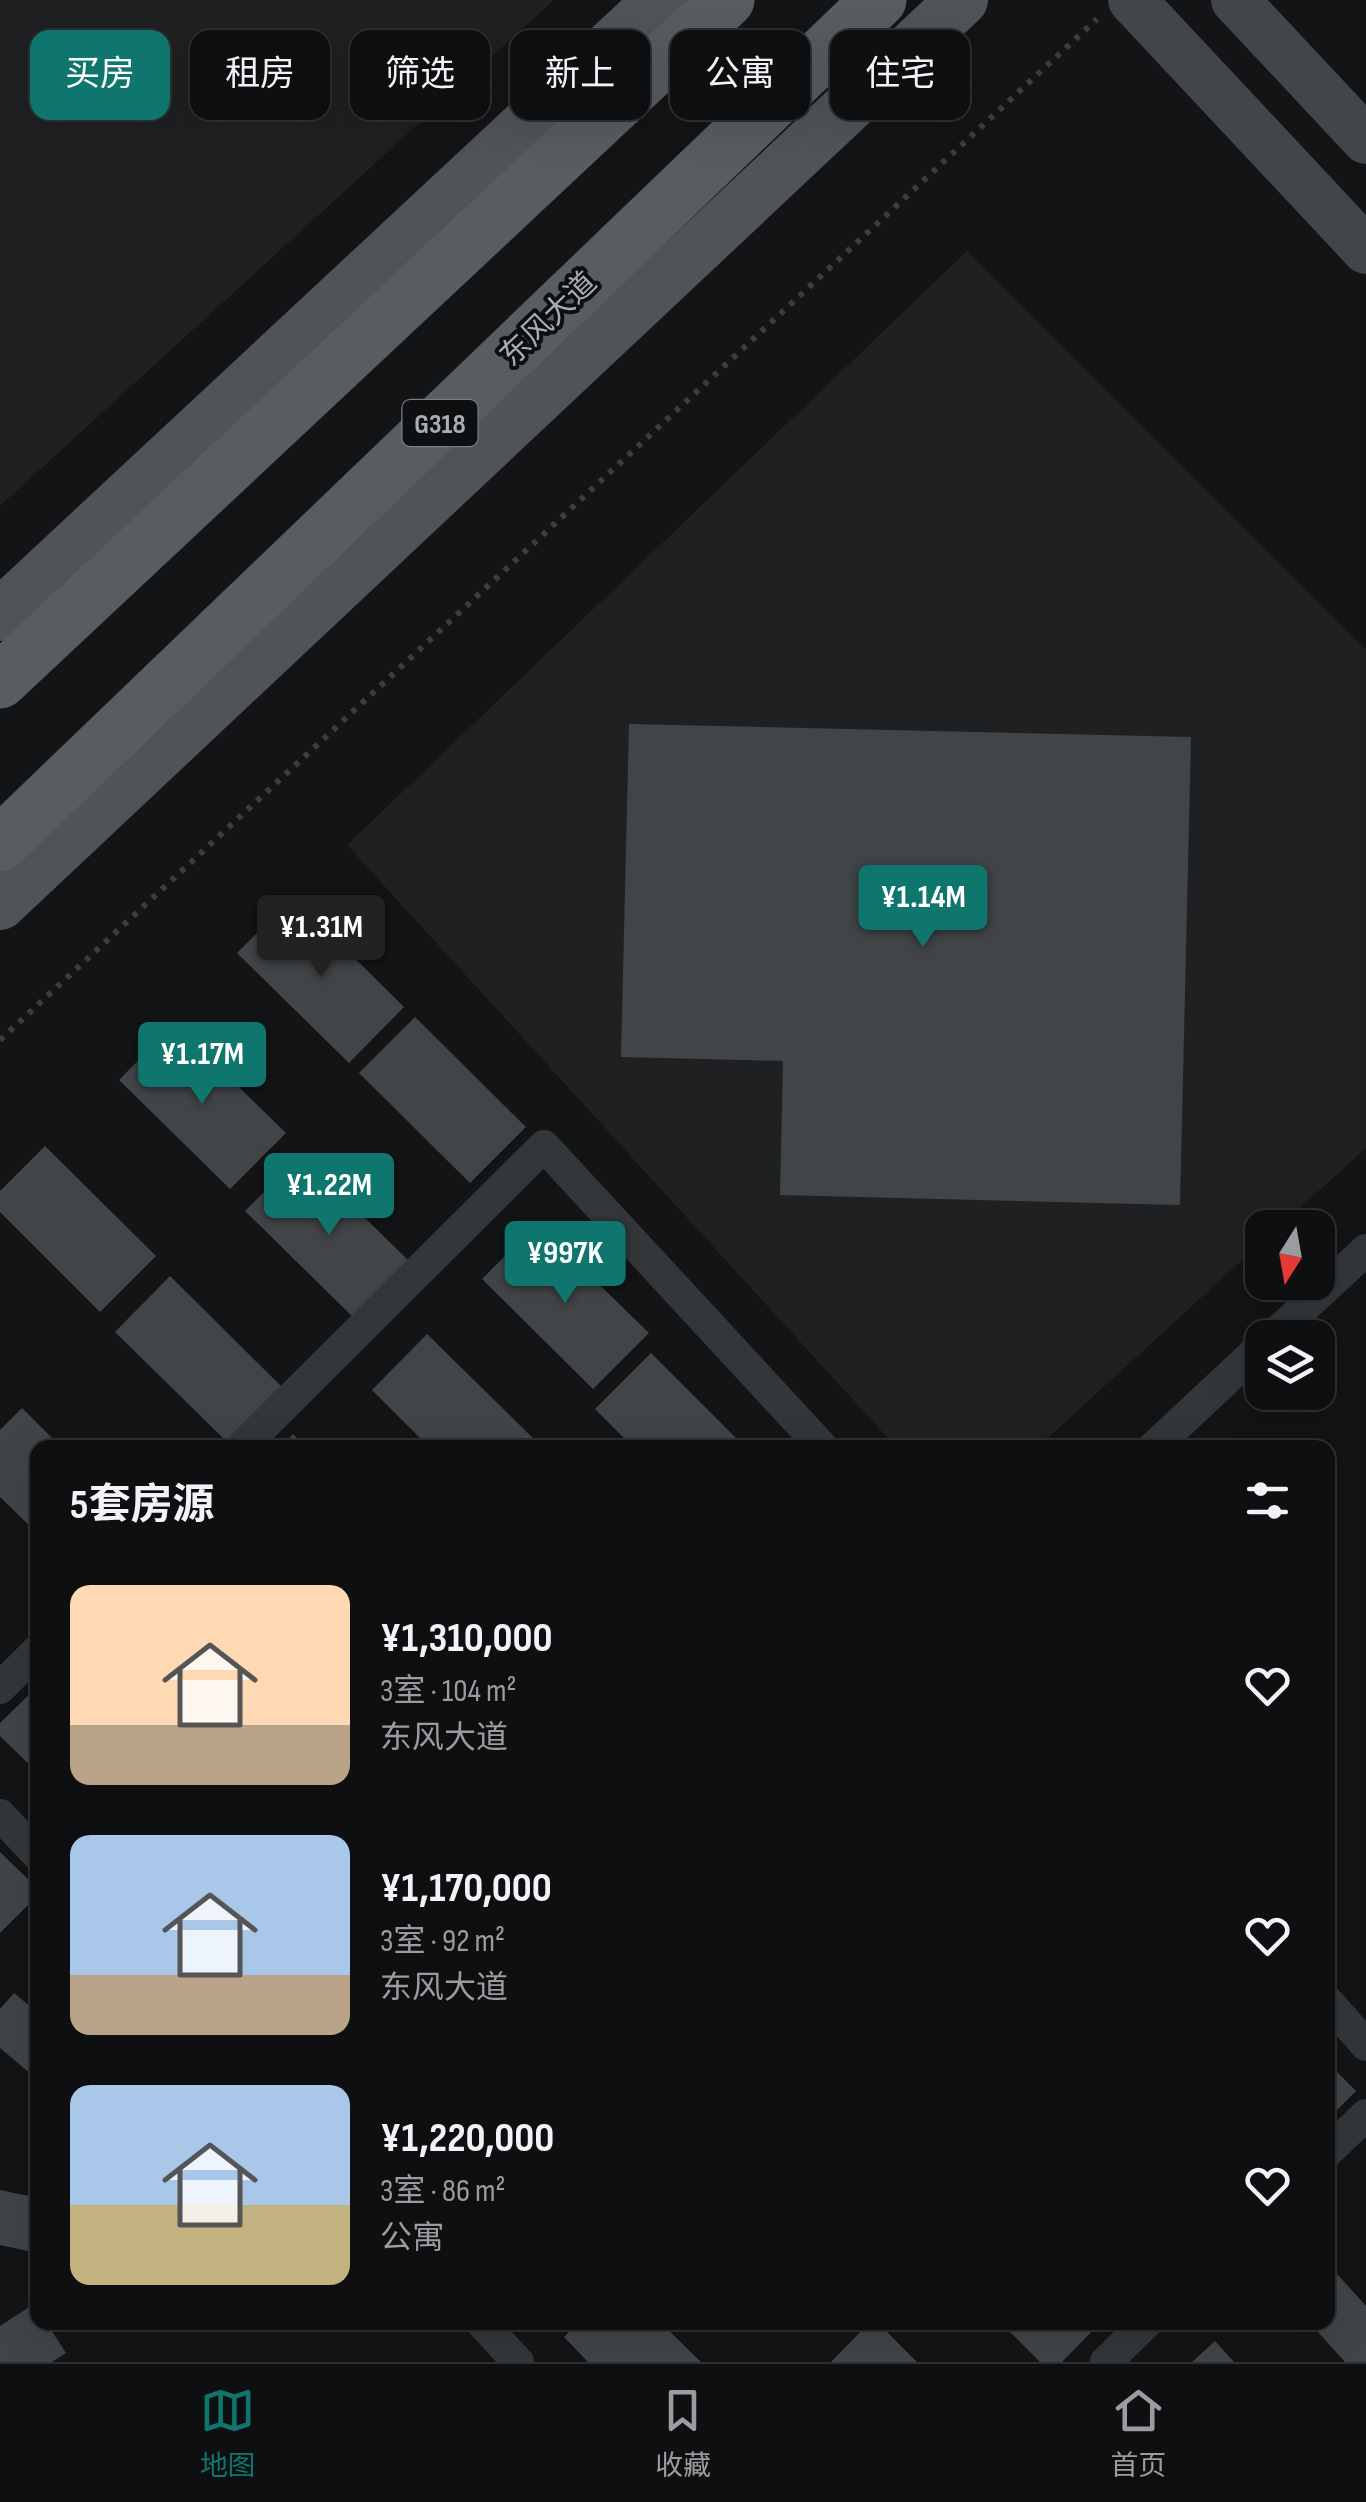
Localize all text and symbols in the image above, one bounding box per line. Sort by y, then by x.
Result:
chip: 买房 [30,30,170,120]
chip: 租房 [190,30,330,120]
chip: 筛选 [350,30,490,120]
chip: 新上 [510,30,650,120]
chip: 公寓 [670,30,810,120]
chip: 住宅 [830,30,970,120]
street label: 东风大道 [493,265,604,374]
road number: G318 [402,400,478,446]
pin: ¥1.14M [842,865,1004,950]
text: ¥1.14M [880,878,966,917]
pin: ¥1.31M [240,895,402,980]
text: ¥1.31M [279,908,363,947]
pin: ¥1.17M [121,1022,283,1107]
text: ¥1.17M [160,1035,244,1074]
pin: ¥1.22M [248,1153,410,1238]
text: ¥1.22M [286,1166,372,1205]
north arrow [1245,1210,1335,1300]
map controls [1245,1210,1335,1410]
pin: ¥997K [495,1221,635,1306]
text: ¥997K [527,1234,603,1273]
button: layers [1245,1320,1335,1410]
icon: filters [1240,1473,1295,1528]
text: 5套房源 [70,1480,214,1531]
text: ¥1,310,000 [380,1613,552,1664]
icon: home [150,1625,270,1745]
icon: heart [1240,1658,1295,1713]
text: 3室 · 104 m² [380,1672,516,1711]
text: 东风大道 [380,1719,508,1758]
text: ¥1,170,000 [380,1863,552,1914]
icon: home [150,1875,270,1995]
icon: heart [1240,1908,1295,1963]
text: 3室 · 92 m² [380,1922,505,1961]
text: 东风大道 [380,1969,508,2008]
text: ¥1,220,000 [380,2113,554,2164]
icon: home [150,2125,270,2245]
icon: heart [1240,2158,1295,2213]
text: 3室 · 86 m² [380,2172,506,2211]
text: 公寓 [380,2219,444,2258]
tab: 地图 [200,2383,256,2483]
tab: 收藏 [655,2383,711,2483]
tab: 首页 [1110,2383,1166,2483]

